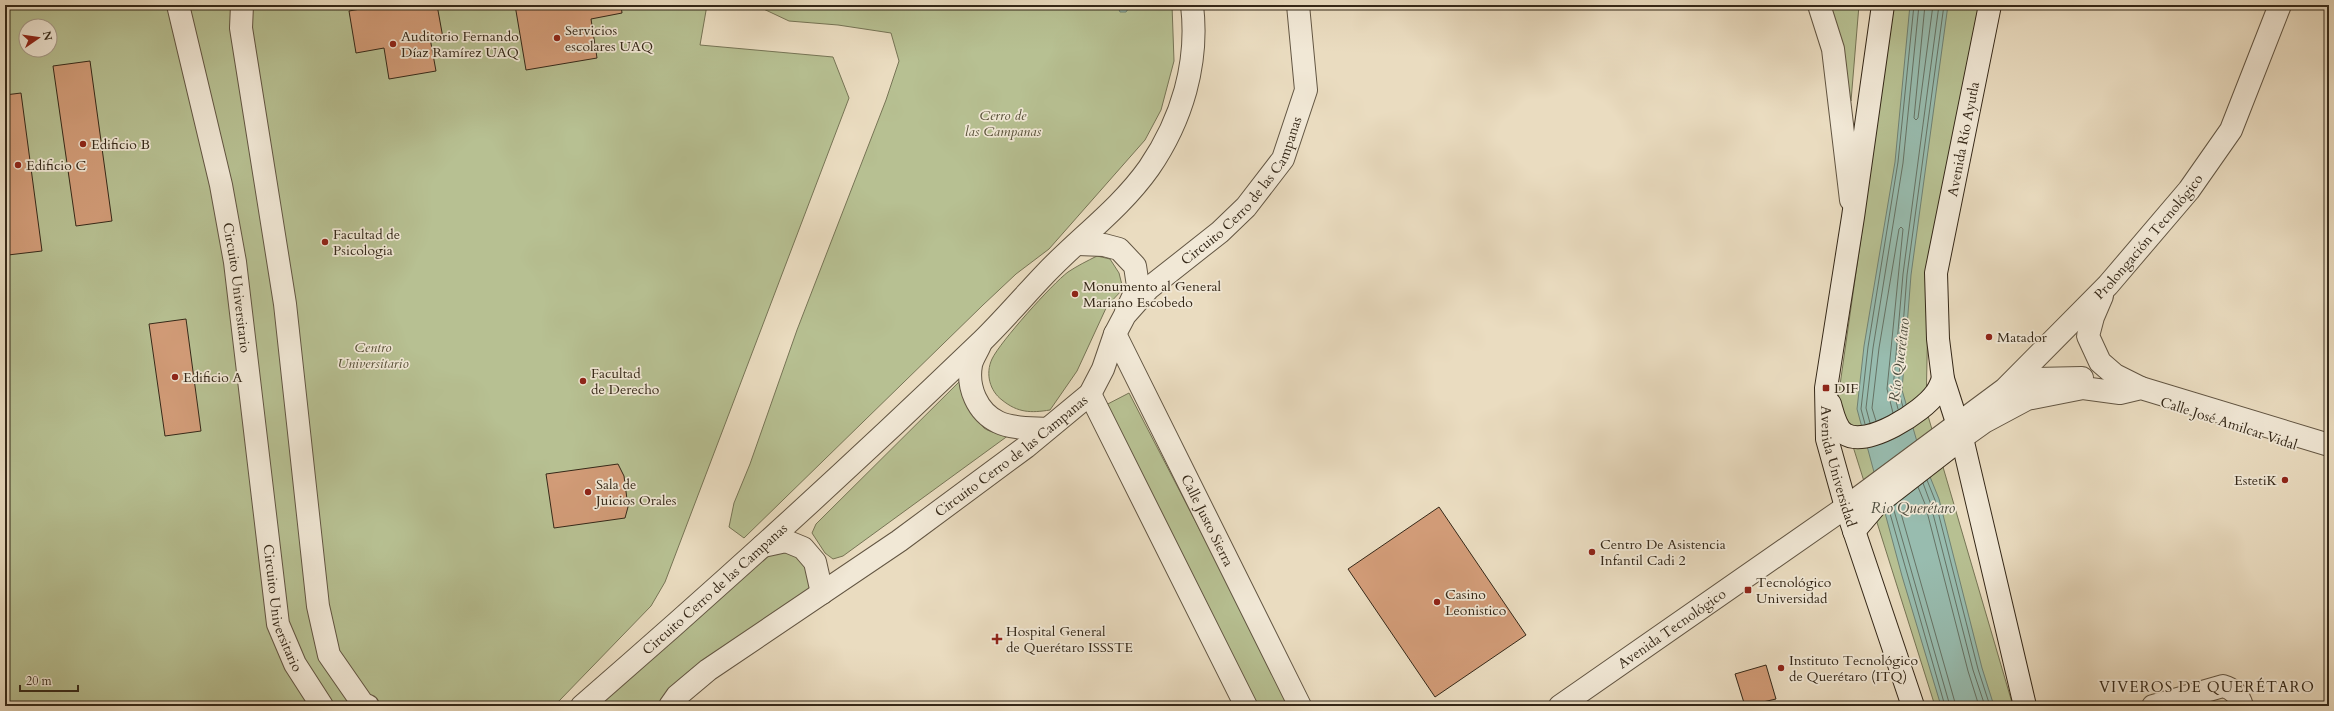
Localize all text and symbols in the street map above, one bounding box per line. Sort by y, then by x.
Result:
north arrow [18,18,58,58]
place label: Servicios escolares UAQ [565,21,653,56]
place label: Auditorio Fernando Díaz Ramírez UAQ [401,27,519,62]
text: N [39,30,56,43]
marker: Servicios escolares UAQ [552,33,562,43]
marker: Auditorio Fernando Díaz Ramírez UAQ [388,39,398,49]
street label: Avenida Río Ayutla [1943,80,1984,198]
park label: Cerro de las Campanas [965,106,1041,141]
street label: Circuito Cerro de las Campanas [1177,114,1307,269]
place label: Edificio B [91,135,150,154]
marker: Edificio B [78,139,88,149]
place label: Edificio C [26,156,87,175]
marker: Edificio C [13,160,23,170]
street label: Prolongación Tecnológico [2090,170,2208,304]
street label: Circuito Universitario [218,221,255,354]
place label: Facultad de Psicologia [333,225,400,260]
marker: Facultad de Psicologia [320,237,330,247]
place label: Monumento al General Mariano Escobedo [1083,277,1222,312]
marker: Monumento al General Mariano Escobedo [1070,289,1080,299]
water label: Río Querétaro [1884,317,1914,403]
place label: Matador [1997,328,2048,347]
marker: Matador [1984,332,1994,342]
park label: Centro Universitario [337,338,409,373]
place label: Facultad de Derecho [591,364,660,399]
place label: Edificio A [183,368,243,387]
marker: Edificio A [170,372,180,382]
marker: Facultad de Derecho [578,376,588,386]
place label: DIF [1834,379,1858,398]
marker: DIF [1821,383,1831,393]
street label: Circuito Cerro de las Campanas [931,391,1092,521]
street label: Calle José Amilcar Vidal [2158,392,2300,455]
street label: Avenida Universidad [1816,406,1861,530]
street label: Calle Justo Sierra [1176,471,1238,570]
place label: EstetiK [2234,471,2278,490]
place label: Sala de Juicios Orales [594,475,677,510]
marker: EstetiK [2280,475,2290,485]
marker: Sala de Juicios Orales [583,487,593,497]
water label: Rio Querétaro [1871,498,1955,518]
street label: Circuito Cerro de las Campanas [638,519,792,659]
place label: Centro De Asistencia Infantil Cadi 2 [1600,535,1726,570]
street label: Circuito Universitario [259,543,307,676]
marker: Centro De Asistencia Infantil Cadi 2 [1587,547,1597,557]
place label: Tecnológico Universidad [1756,573,1832,608]
street label: Avenida Tecnológico [1614,584,1730,673]
place label: Casino Leonistico [1445,585,1507,620]
marker: Tecnológico Universidad [1743,585,1753,595]
marker: Casino Leonistico [1432,597,1442,607]
place label: Hospital General de Querétaro ISSSTE [1006,622,1133,657]
marker: Hospital General de Querétaro ISSSTE [991,633,1003,645]
place label: Instituto Tecnológico de Querétaro (ITQ) [1789,651,1918,686]
marker: Instituto Tecnológico de Querétaro (ITQ) [1776,663,1786,673]
scale bar [20,667,78,693]
text: 20 m [26,673,53,689]
district label: VIVEROS DE QUERÉTARO [2099,677,2315,697]

